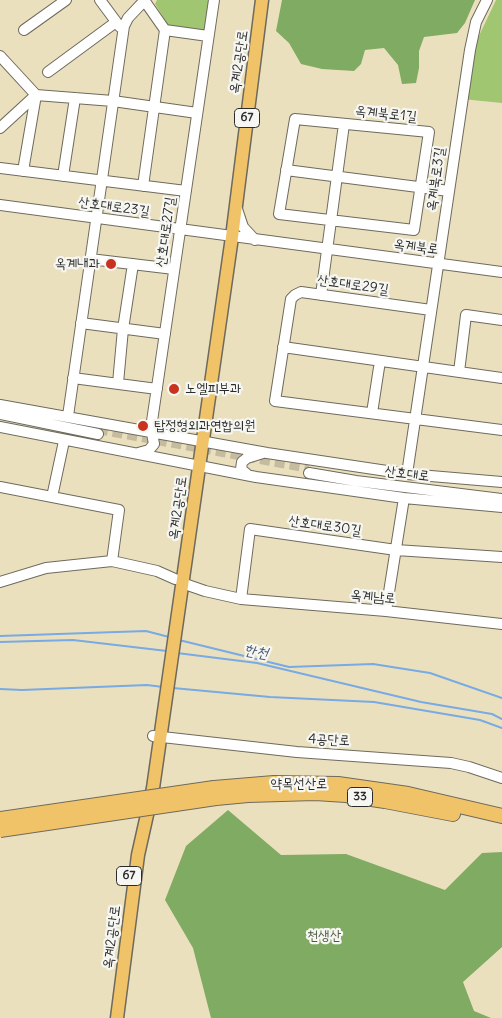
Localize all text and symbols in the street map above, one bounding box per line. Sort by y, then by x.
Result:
street label: 옥계2공단로 [226,29,252,95]
street label: 옥계북로1길 [354,102,418,126]
road number: 67 [234,109,260,128]
street label: 옥계북로3길 [423,146,449,212]
street label: 산호대로23길 [77,194,151,220]
street label: 산호대로27길 [153,196,179,268]
street label: 옥계북로 [393,236,439,258]
place label: 옥계내과 [55,256,100,272]
marker: 옥계내과 [104,257,118,271]
street label: 산호대로29길 [316,272,390,298]
place label: 노엘피부과 [185,381,241,397]
marker: 노엘피부과 [167,382,181,396]
place label: 탑정형외과연합의원 [154,418,255,434]
marker: 탑정형외과연합의원 [136,419,150,433]
street label: 산호대로 [384,463,430,485]
street label: 옥계2공단로 [165,475,191,541]
street label: 산호대로30길 [287,513,363,539]
street label: 옥계남로 [350,587,396,607]
water label: 한천 [243,641,269,663]
street label: 4공단로 [308,731,350,749]
street label: 약목선산로 [271,776,327,792]
road number: 33 [348,788,372,806]
road number: 67 [116,866,142,886]
street label: 옥계2공단로 [100,904,124,970]
park label: 천생산 [307,928,341,944]

